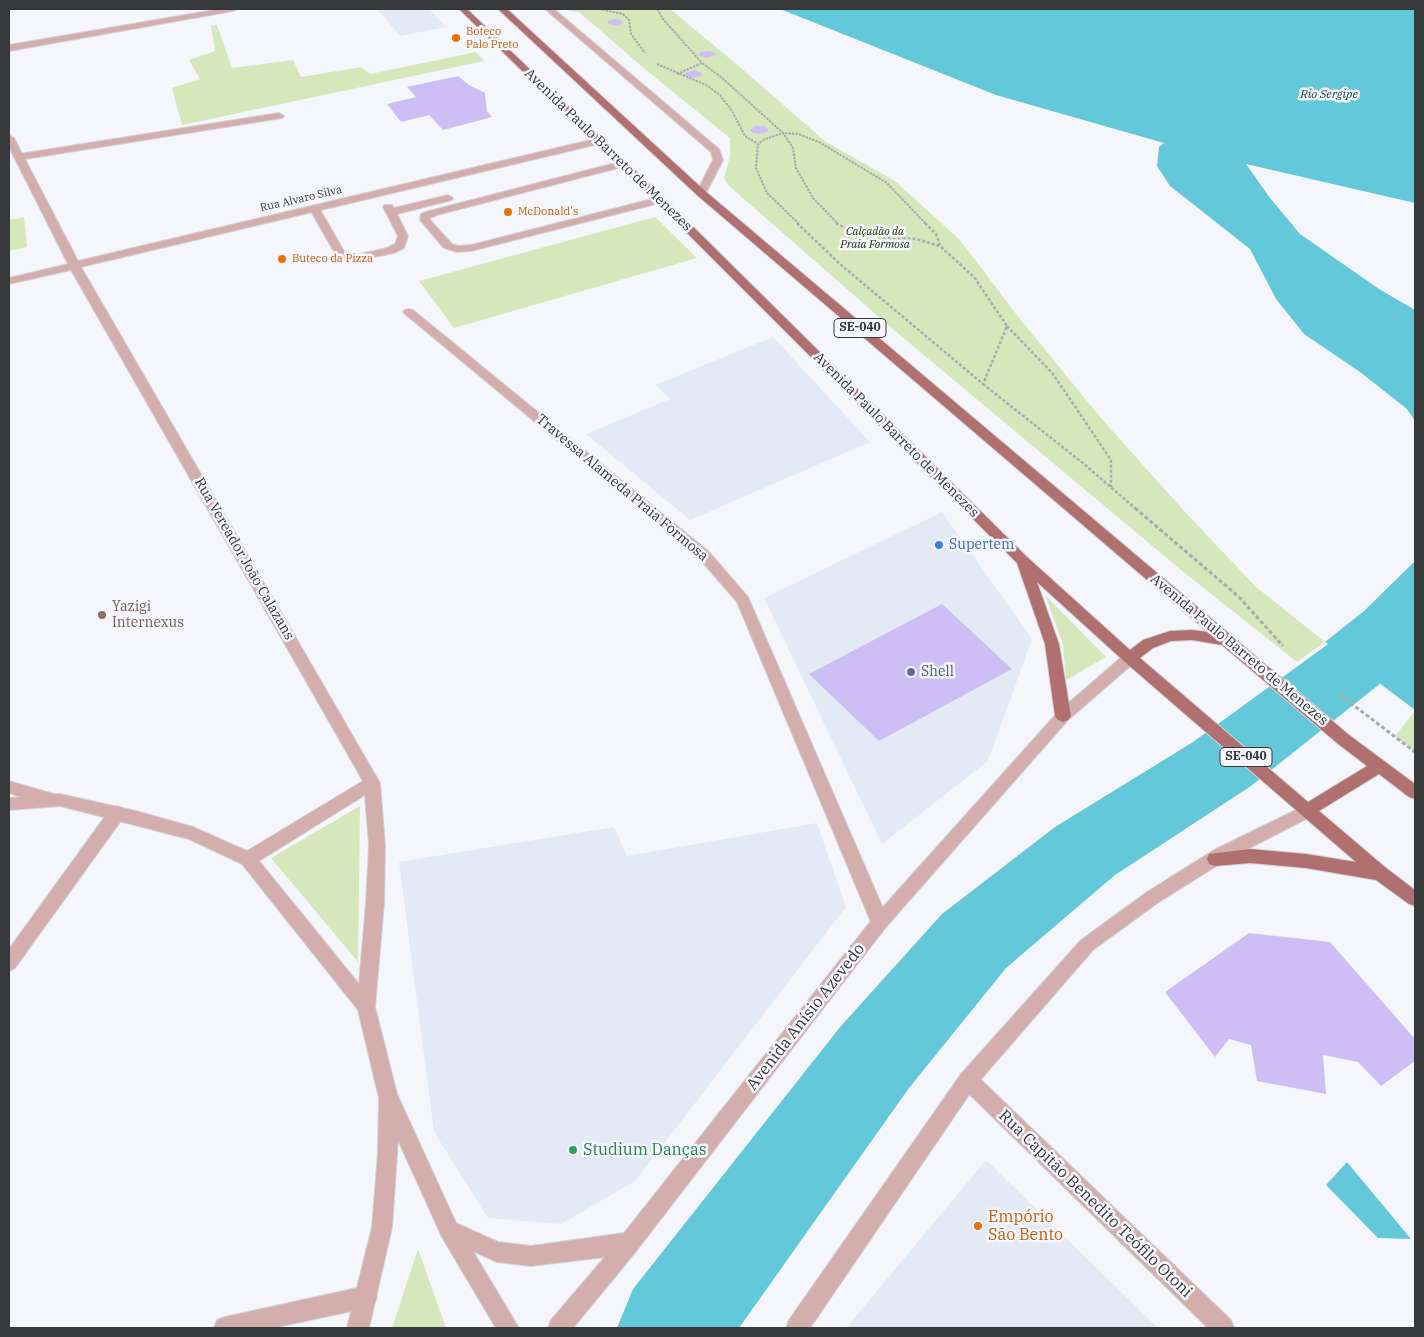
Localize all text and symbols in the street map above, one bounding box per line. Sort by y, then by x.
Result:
place label: Boteco Palo Preto [466,25,518,51]
marker: Boteco Palo Preto [450,32,462,44]
street label: Avenida Paulo Barreto de Menezes [521,65,695,235]
water label: Rio Sergipe [1300,88,1358,102]
street label: Rua Alvaro Silva [259,183,343,215]
place label: McDonald's [518,205,578,219]
marker: McDonald's [502,206,514,218]
park label: Calçadão da Praia Formosa [840,225,910,251]
place label: Buteco da Pizza [292,252,373,266]
marker: Buteco da Pizza [276,253,288,265]
road number: SE-040 [834,318,886,338]
street label: Avenida Paulo Barreto de Menezes [810,349,982,521]
street label: Travessa Alameda Praia Formosa [533,411,711,565]
street label: Rua Vereador João Calazans [191,475,297,643]
place label: Supertem [949,537,1014,553]
marker: Supertem [933,539,945,551]
street label: Avenida Paulo Barreto de Menezes [1147,571,1331,729]
place label: Yazigi Internexus [112,599,184,632]
marker: Yazigi Internexus [96,609,108,621]
place label: Shell [921,664,954,680]
marker: Shell [905,666,917,678]
road number: SE-040 [1220,748,1272,766]
street label: Avenida Anísio Azevedo [743,940,869,1094]
street label: Rua Capitão Benedito Teófilo Otoni [994,1106,1196,1302]
place label: Studium Danças [583,1140,707,1160]
marker: Studium Danças [567,1144,579,1156]
place label: Empório São Bento [988,1207,1063,1245]
marker: Empório São Bento [972,1220,984,1232]

